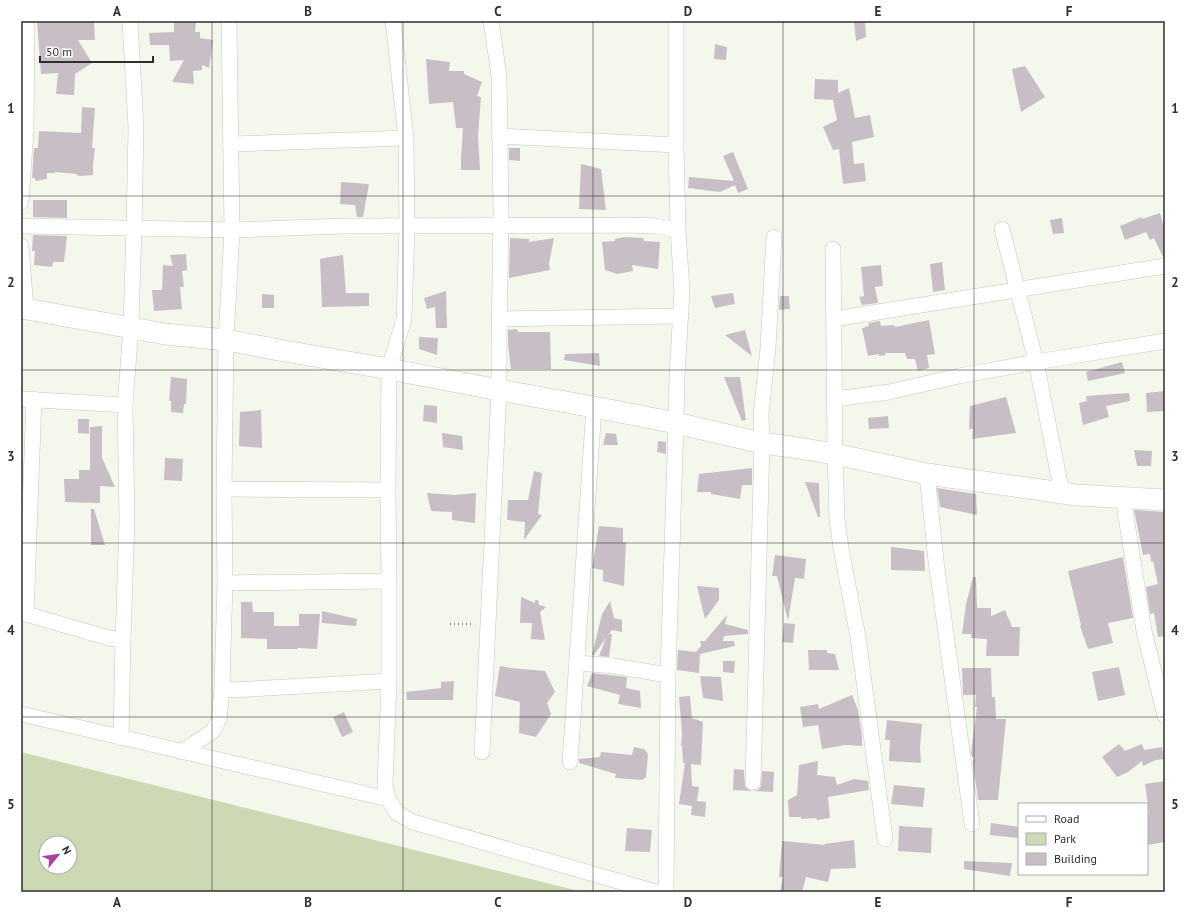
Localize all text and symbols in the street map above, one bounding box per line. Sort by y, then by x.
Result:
text: A [113,3,121,20]
text: B [304,3,312,20]
text: C [494,3,502,20]
text: D [684,3,692,20]
text: E [875,3,882,20]
text: F [1066,3,1073,20]
scale bar [40,38,153,64]
text: 50 m [46,44,72,59]
text: 1 [7,100,15,117]
text: 1 [1171,100,1179,117]
text: 2 [7,274,15,291]
text: 2 [1171,274,1179,291]
text: 3 [7,448,15,465]
text: 3 [1171,448,1179,465]
text: 4 [7,622,15,639]
text: 4 [1171,622,1179,639]
text: 5 [7,796,15,813]
text: 5 [1171,796,1179,813]
legend [1018,803,1148,875]
text: Road [1054,811,1079,826]
text: Park [1054,831,1076,846]
north arrow [38,835,78,875]
text: N [59,844,75,857]
text: Building [1054,851,1097,866]
text: A [113,894,121,911]
text: B [304,894,312,911]
text: C [494,894,502,911]
text: D [684,894,692,911]
text: E [875,894,882,911]
text: F [1066,894,1073,911]

